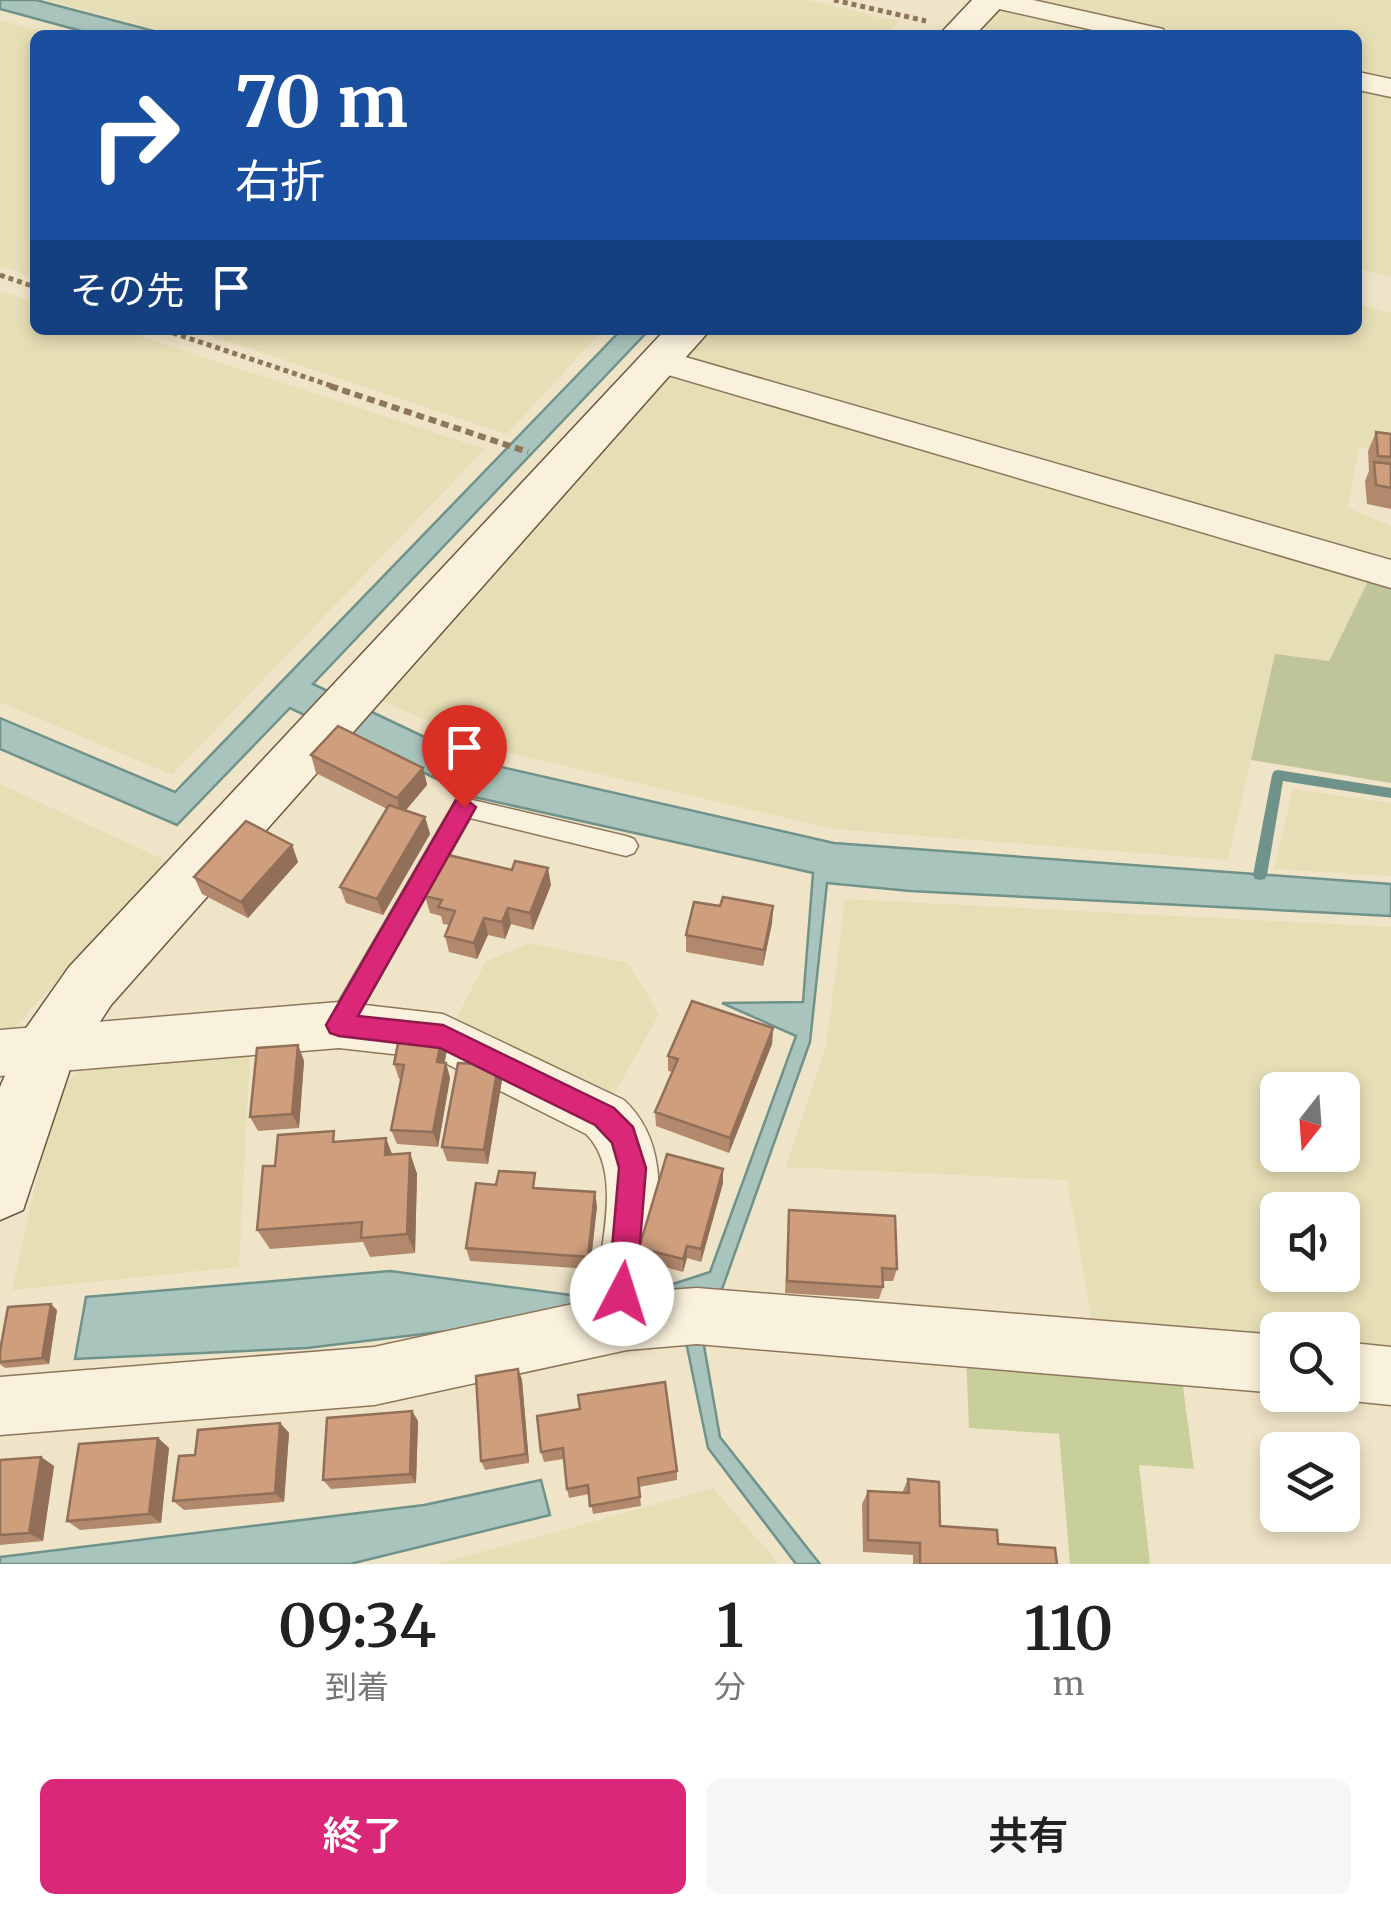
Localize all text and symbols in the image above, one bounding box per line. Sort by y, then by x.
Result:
text: 70 m [235,58,408,146]
icon: right [70,70,200,200]
text: 右折 [235,153,325,209]
icon: arrive [204,260,259,315]
text: その先 [70,267,184,314]
pin [422,705,507,808]
icon: arrive [437,720,492,775]
north arrow [1260,1072,1360,1172]
map controls [1260,1072,1360,1532]
button: sound [1260,1192,1360,1292]
position arrow [570,1242,674,1346]
button: search [1260,1312,1360,1412]
button: layers [1260,1432,1360,1532]
text: 09:34 [278,1588,436,1663]
text: 1 [716,1588,744,1663]
text: 110 [1024,1591,1113,1666]
text: m [1053,1664,1084,1704]
text: 到着 [325,1667,389,1707]
text: 分 [714,1667,746,1707]
button: 終了 [40,1779,686,1894]
button: 共有 [706,1779,1351,1894]

